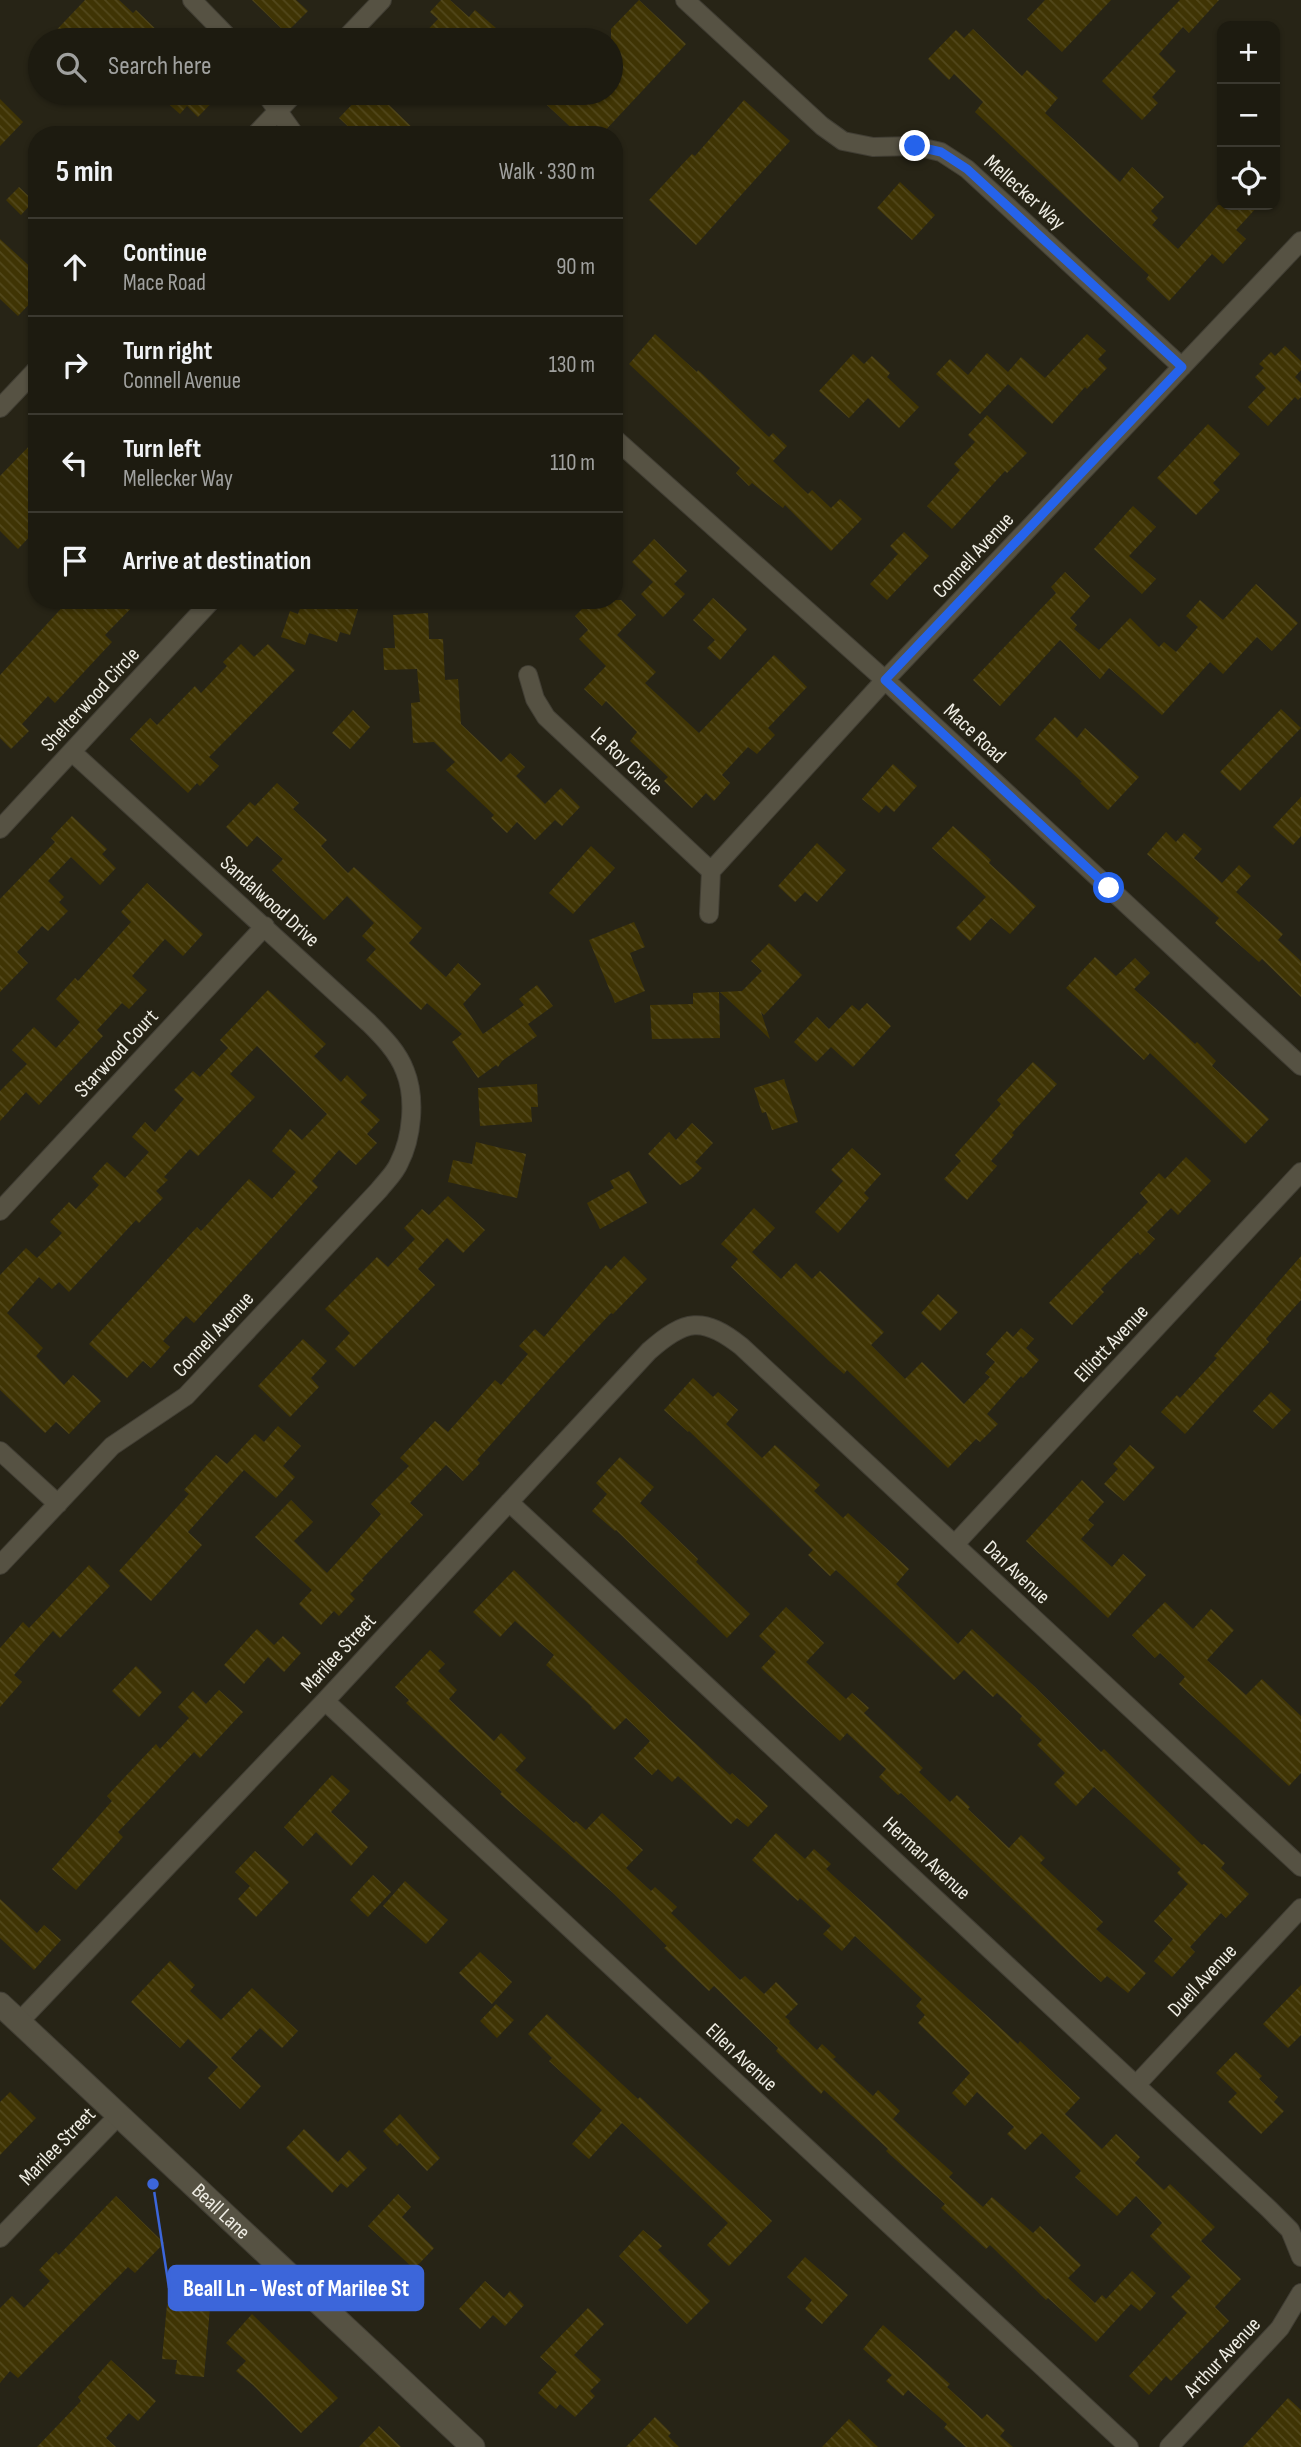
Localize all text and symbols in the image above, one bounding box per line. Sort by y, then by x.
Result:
map controls [1217,21,1280,210]
button: + [1217,21,1280,84]
search box [28,28,623,105]
icon: search [52,48,90,86]
text: Search here [108,51,211,82]
button: − [1217,84,1280,147]
route end [899,130,930,161]
button: locate [1217,147,1280,210]
street label: Mellecker Way [979,150,1070,235]
text: 5 min [56,154,113,190]
text: Walk · 330 m [499,158,595,186]
text: Continue [123,238,207,269]
icon: ahead [56,248,94,286]
text: 90 m [556,253,595,281]
text: Mace Road [123,269,206,297]
text: Turn right [123,336,212,367]
icon: right [56,346,94,384]
text: 130 m [549,351,595,379]
text: Connell Avenue [123,367,241,395]
text: Turn left [123,434,201,465]
icon: left [56,444,94,482]
text: 110 m [550,449,595,477]
text: Mellecker Way [123,465,233,493]
street label: Connell Avenue [928,507,1019,603]
icon: arrive [56,542,94,580]
text: Arrive at destination [123,546,311,577]
street label: Shelterwood Circle [36,642,145,757]
street label: Mace Road [938,698,1011,768]
street label: Le Roy Circle [585,722,668,801]
street label: Sandalwood Drive [215,850,324,952]
route start [1093,872,1124,903]
street label: Starwood Court [69,1004,163,1103]
street label: Connell Avenue [168,1286,259,1382]
street label: Elliott Avenue [1069,1299,1154,1387]
street label: Dan Avenue [978,1535,1055,1609]
street label: Marilee Street [295,1609,381,1698]
street label: Herman Avenue [878,1812,976,1905]
street label: Duell Avenue [1163,1939,1242,2022]
street label: Ellen Avenue [701,2018,783,2097]
street label: Marilee Street [14,2102,101,2191]
street label: Beall Lane [187,2178,255,2245]
callout: Beall Ln - West of Marilee St [169,2266,423,2310]
text: Beall Ln - West of Marilee St [183,2275,409,2303]
street label: Arthur Avenue [1178,2312,1266,2403]

